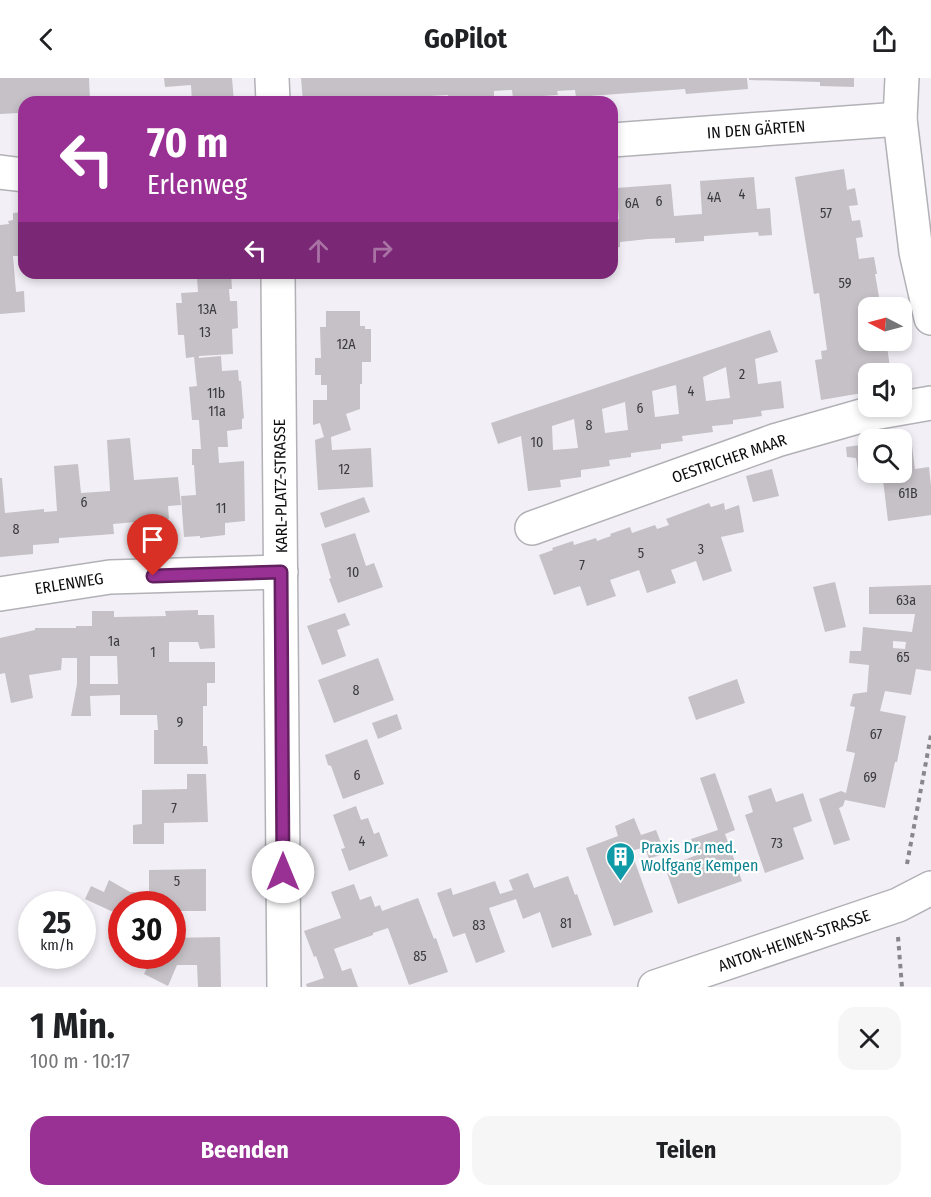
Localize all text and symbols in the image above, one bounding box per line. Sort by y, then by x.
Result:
icon: back [30,23,63,56]
text: GoPilot [424,23,507,55]
icon: share [868,23,901,56]
street label: IN DEN GÄRTEN [706,117,806,142]
text: 70 m [147,118,228,168]
icon: left [48,120,126,198]
text: Erlenweg [147,169,247,201]
house number: 4 [739,186,746,203]
house number: 4A [707,189,722,206]
house number: 6 [656,193,663,210]
house number: 6A [625,195,640,212]
house number: 57 [820,205,832,222]
icon: left [239,234,272,267]
icon: ahead [302,234,335,267]
icon: right [365,234,398,267]
house number: 59 [838,275,852,292]
north arrow [858,297,912,351]
map controls [858,297,912,483]
house number: 13A [197,301,217,318]
house number: 13 [199,324,211,341]
house number: 12A [337,336,356,353]
button: sound [858,363,912,417]
house number: 2 [739,366,745,383]
house number: 4 [688,383,695,400]
house number: 11b [207,385,225,402]
house number: 6 [637,400,644,417]
house number: 11a [208,403,226,420]
house number: 8 [586,417,593,434]
street label: KARL-PLATZ-STRASSE [270,419,291,553]
button: search [858,429,912,483]
street label: OESTRICHER MAAR [669,430,789,487]
house number: 10 [531,434,543,451]
house number: 12 [338,461,350,478]
house number: 61B [898,485,918,502]
house number: 6 [81,494,88,511]
house number: 11 [216,500,226,517]
pin [127,514,178,576]
house number: 8 [13,521,20,538]
icon: arrive [136,523,169,556]
house number: 3 [698,541,704,558]
house number: 5 [638,545,644,562]
house number: 7 [579,557,585,574]
house number: 10 [347,564,359,581]
street label: ERLENWEG [34,569,105,598]
house number: 63a [896,592,916,609]
house number: 1a [108,633,120,650]
house number: 1 [150,644,156,661]
house number: 65 [896,649,910,666]
house number: 8 [353,682,360,699]
house number: 9 [177,714,184,731]
house number: 67 [870,726,882,743]
house number: 6 [354,767,361,784]
house number: 69 [863,769,877,786]
house number: 7 [171,800,177,817]
house number: 4 [359,833,366,850]
house number: 73 [771,835,783,852]
place label: Praxis Dr. med. Wolfgang Kempen [641,838,758,875]
position arrow [251,840,315,904]
building icon: Praxis Dr. med. Wolfgang Kempen [604,840,636,882]
house number: 5 [174,873,180,890]
speed limit sign: 30 [108,891,186,969]
text: 25 [43,905,71,941]
street label: ANTON-HEINEN-STRASSE [716,906,873,975]
house number: 81 [560,915,572,932]
house number: 83 [472,917,486,934]
text: km/h [40,936,74,954]
house number: 85 [413,948,427,965]
text: 1 Min. [30,1004,115,1048]
button: close [838,1007,901,1070]
text: 100 m · 10:17 [30,1049,130,1073]
button: Beenden [30,1116,460,1185]
button: Teilen [472,1116,901,1185]

